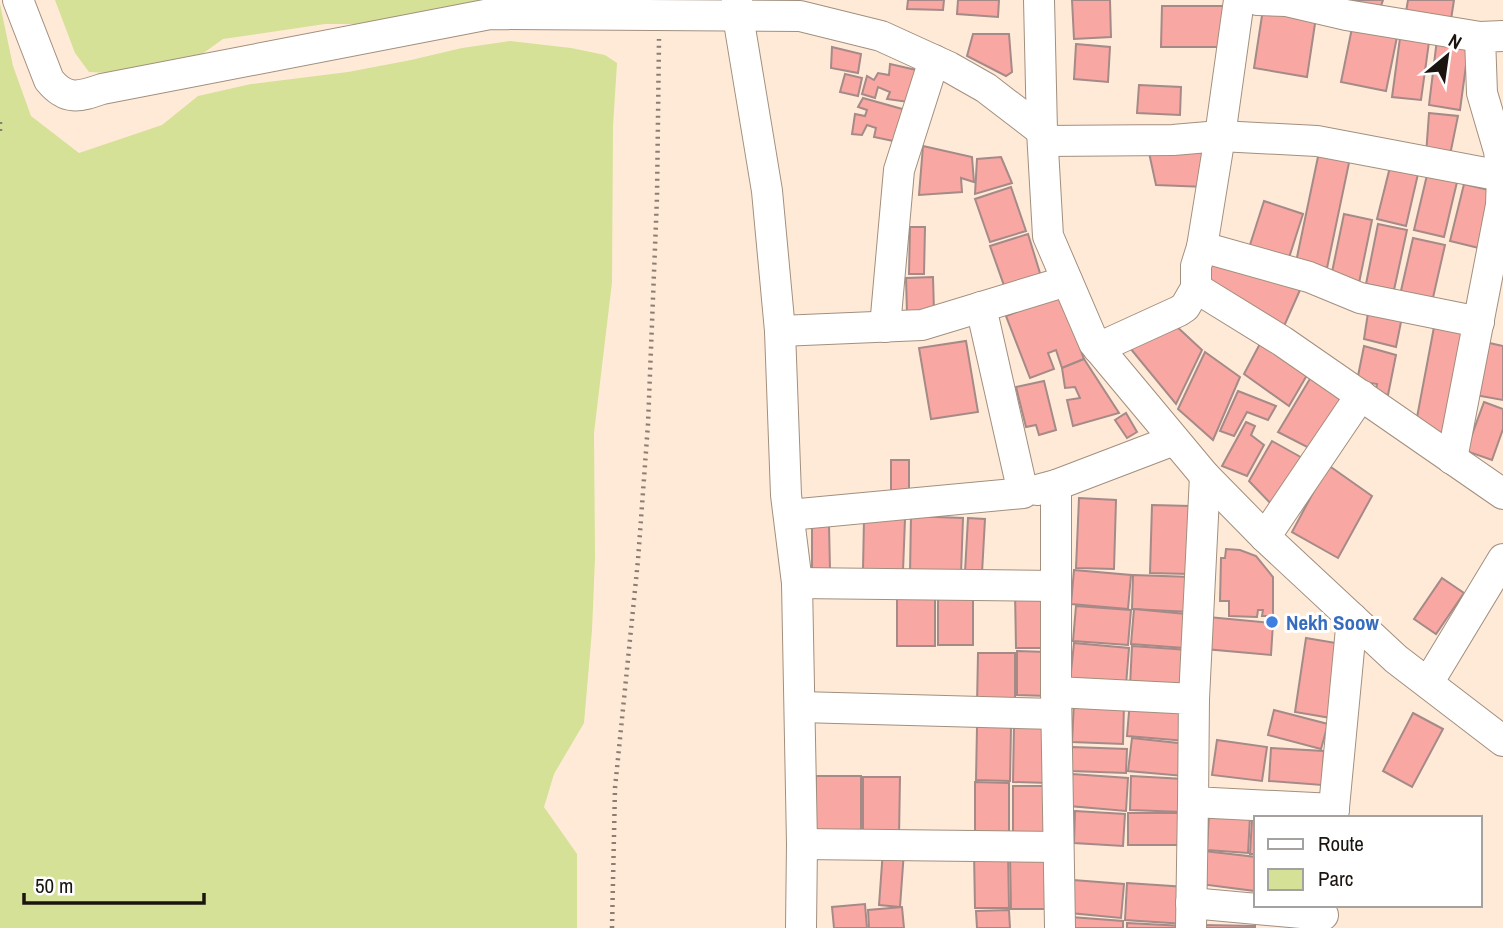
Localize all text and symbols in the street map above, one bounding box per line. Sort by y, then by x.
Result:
north arrow [1412,21,1482,91]
text: N [1444,27,1466,55]
place label: Nekh Soow [1286,608,1379,637]
marker: Nekh Soow [1264,614,1280,630]
legend [1254,816,1482,907]
text: Route [1318,829,1364,858]
scale bar [24,862,205,906]
text: Parc [1318,864,1353,893]
text: 50 m [35,871,73,900]

